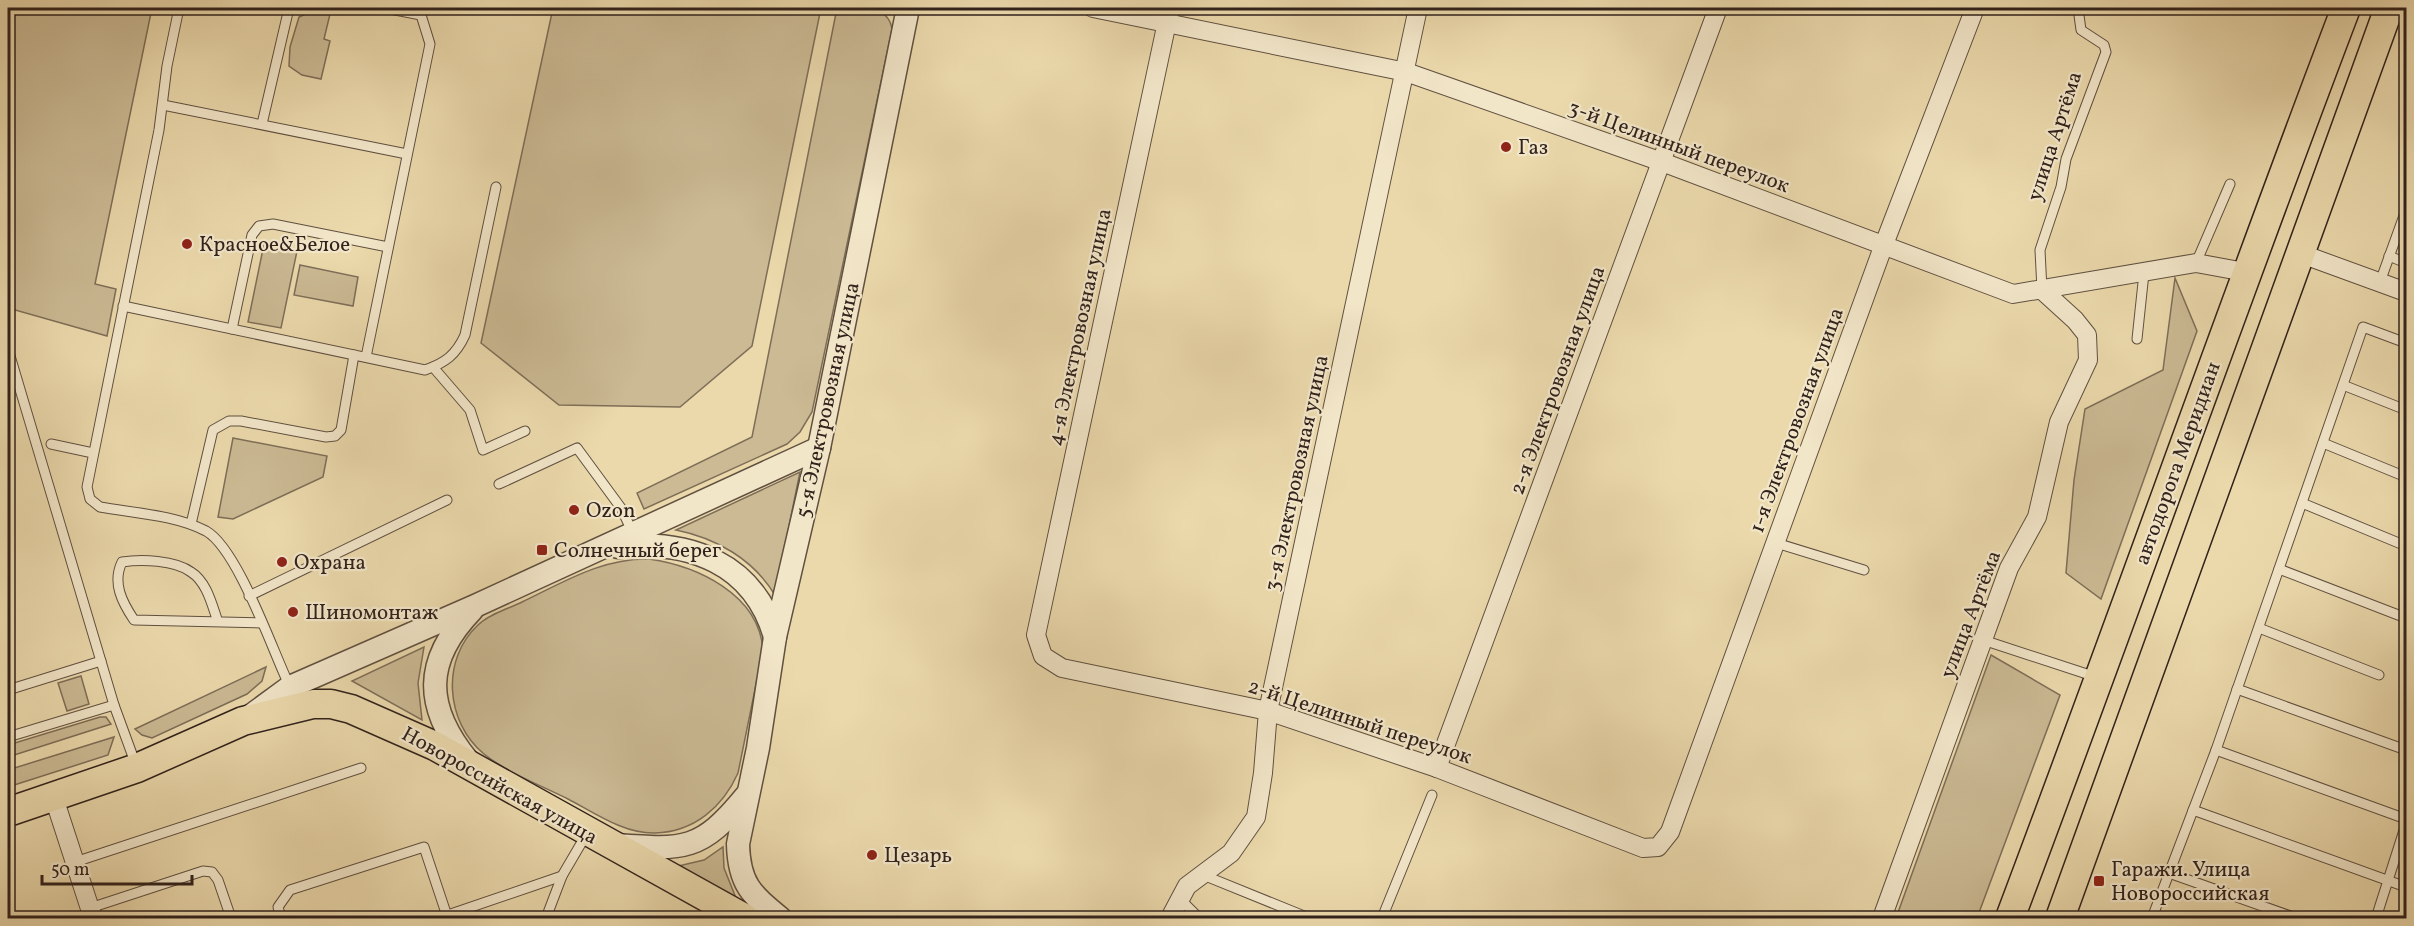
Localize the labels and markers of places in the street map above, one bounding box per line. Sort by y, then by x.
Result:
place label: Газ [1518,134,1548,163]
marker: Газ [1499,140,1513,154]
place label: Красное&Белое [199,231,350,260]
marker: Красное&Белое [180,237,194,251]
place label: Ozon [586,497,636,526]
marker: Ozon [567,503,581,517]
place label: Солнечный берег [554,537,721,566]
marker: Солнечный берег [535,543,549,557]
place label: Охрана [294,549,366,578]
marker: Охрана [275,555,289,569]
place label: Шиномонтаж [305,599,439,628]
marker: Шиномонтаж [286,605,300,619]
place label: Цезарь [884,842,952,871]
marker: Цезарь [865,848,879,862]
place label: Гаражи. Улица Новороссийская [2111,856,2269,909]
marker: Гаражи. Улица Новороссийская [2092,874,2106,888]

